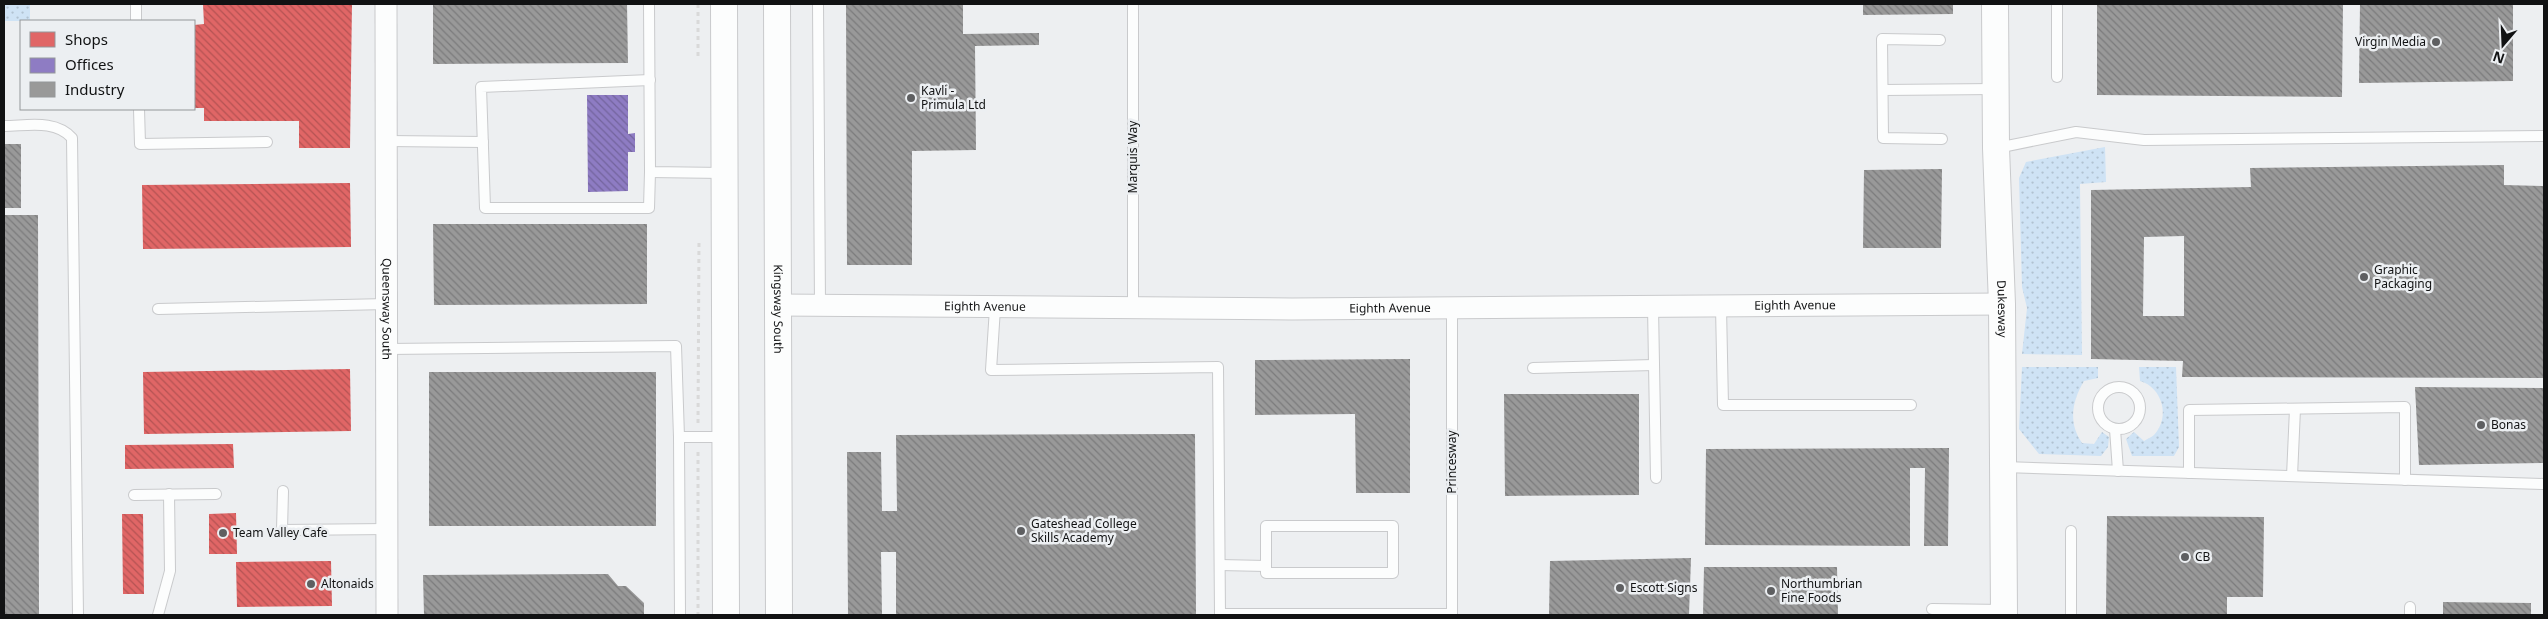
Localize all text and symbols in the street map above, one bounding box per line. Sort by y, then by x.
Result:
legend [20,20,195,110]
north arrow [2478,20,2528,70]
text: Shops [65,29,108,49]
place label: Virgin Media [2355,33,2426,50]
marker: Virgin Media [2430,36,2442,48]
text: N [2490,47,2507,69]
text: Offices [65,54,114,74]
text: Industry [65,79,125,99]
place label: Kavli - Primula Ltd [921,82,986,113]
marker: Kavli - Primula Ltd [905,92,917,104]
street label: Marquis Way [1124,120,1141,193]
street label: Queensway South [378,258,396,360]
place label: Graphic Packaging [2374,261,2432,292]
street label: Kingsway South [770,264,787,354]
marker: Graphic Packaging [2358,271,2370,283]
street label: Dukesway [1993,280,2011,339]
street label: Eighth Avenue [1754,296,1836,314]
street label: Eighth Avenue [944,297,1026,315]
street label: Eighth Avenue [1349,299,1431,317]
place label: Bonas [2491,416,2526,433]
marker: Bonas [2475,419,2487,431]
street label: Princesway [1443,429,1460,494]
place label: Gateshead College Skills Academy [1031,515,1137,546]
place label: Team Valley Cafe [233,524,328,541]
marker: Gateshead College Skills Academy [1015,525,1027,537]
marker: Team Valley Cafe [217,527,229,539]
place label: CB [2195,548,2211,565]
marker: CB [2179,551,2191,563]
place label: Altonaids [321,575,374,592]
place label: Northumbrian Fine Foods [1781,575,1862,606]
marker: Altonaids [305,578,317,590]
place label: Escott Signs [1630,579,1698,596]
marker: Escott Signs [1614,582,1626,594]
marker: Northumbrian Fine Foods [1765,585,1777,597]

